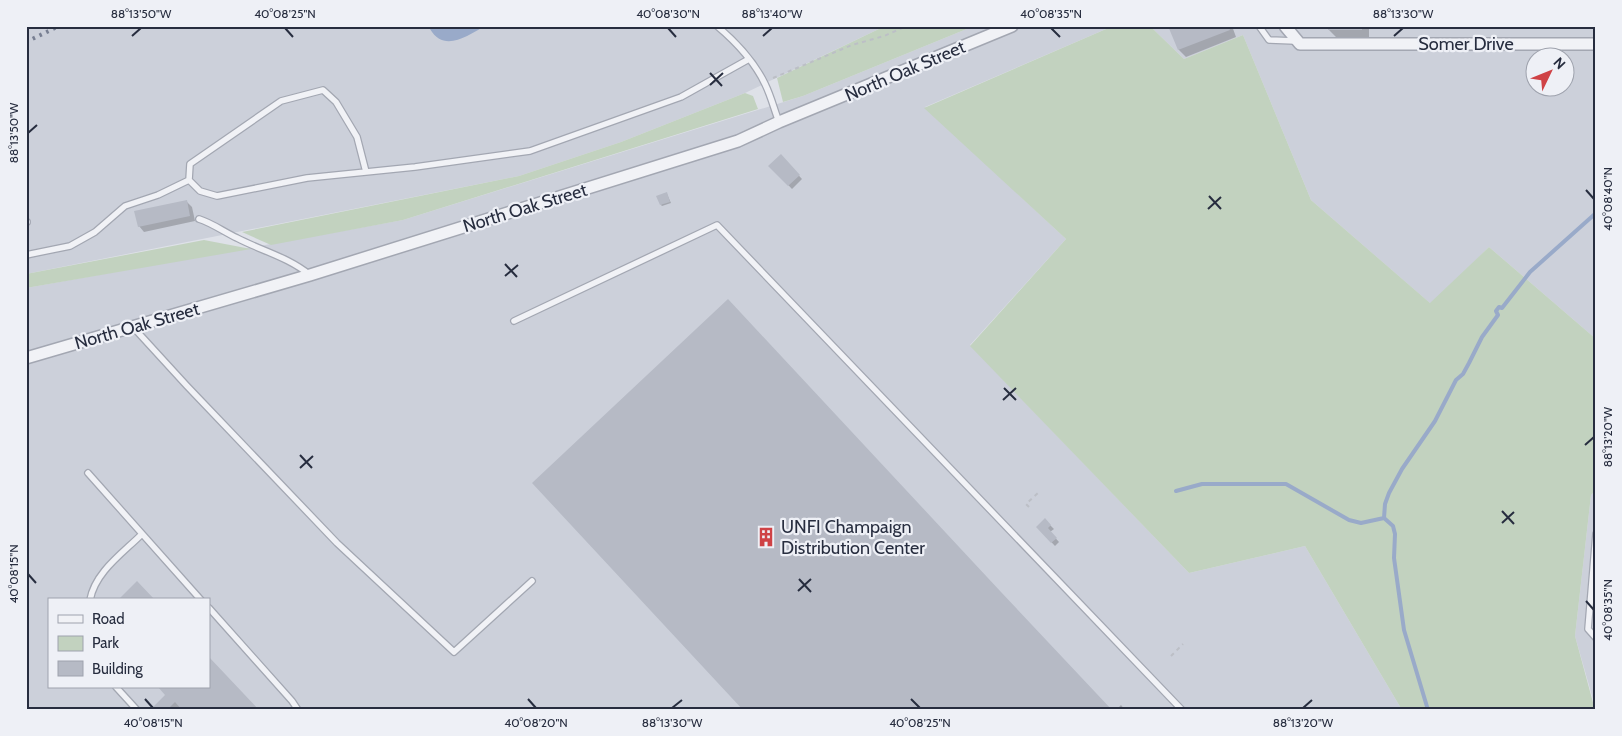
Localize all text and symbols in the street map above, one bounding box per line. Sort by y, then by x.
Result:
text: 88°13'50"W [111,6,172,21]
text: 40°08'25"N [254,6,316,21]
text: 40°08'30"N [636,6,700,21]
text: 88°13'40"W [742,6,803,21]
text: 40°08'35"N [1020,6,1082,21]
text: 88°13'30"W [1373,6,1434,21]
street label: Somer Drive [1418,33,1514,55]
street label: North Oak Street [842,36,968,106]
north arrow [1524,48,1574,98]
text: N [1550,53,1569,73]
text: 88°13'50"W [6,102,21,163]
text: 40°08'40"N [1600,167,1615,231]
street label: North Oak Street [460,179,590,237]
street label: North Oak Street [72,298,202,354]
text: 88°13'20"W [1600,406,1615,467]
place label: UNFI Champaign Distribution Center [781,516,925,559]
building icon: UNFI Champaign Distribution Center [755,526,777,548]
text: 40°08'15"N [6,544,21,604]
text: 40°08'35"N [1600,579,1615,641]
legend [48,598,210,688]
text: Road [92,610,125,628]
text: Park [92,634,119,652]
text: Building [92,660,143,678]
text: 40°08'15"N [123,715,183,730]
text: 40°08'20"N [504,715,568,730]
text: 88°13'30"W [642,715,703,730]
text: 40°08'25"N [889,715,951,730]
text: 88°13'20"W [1273,715,1334,730]

